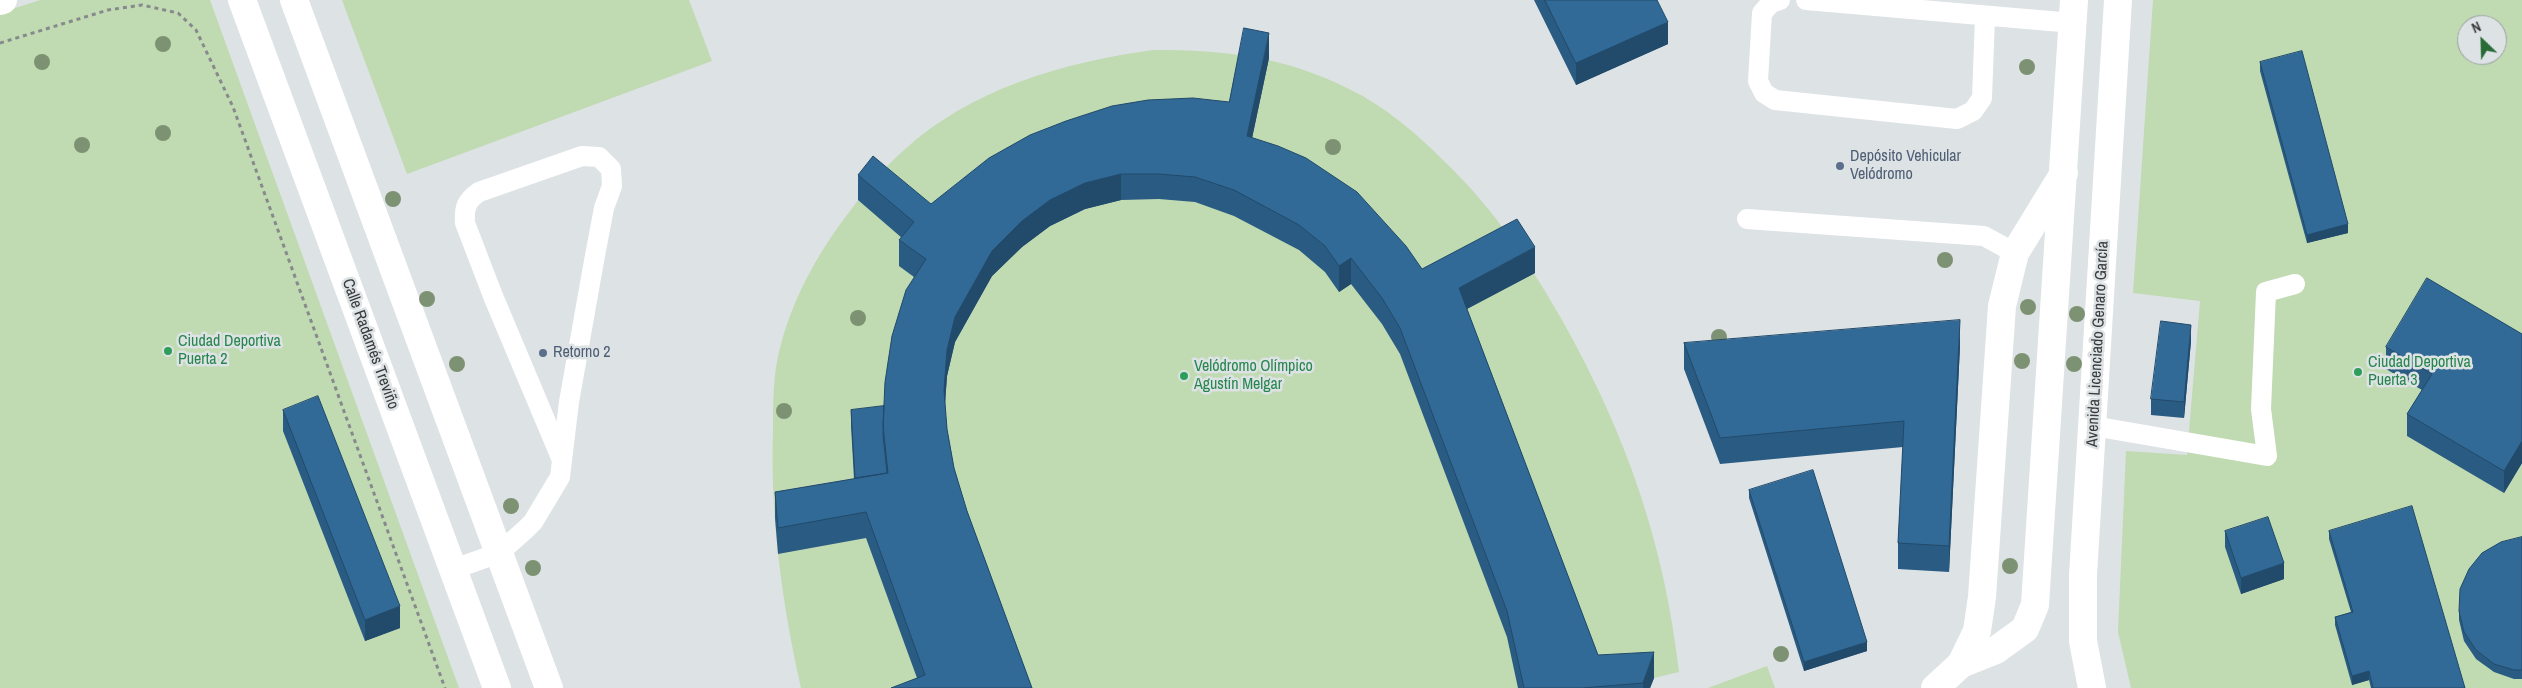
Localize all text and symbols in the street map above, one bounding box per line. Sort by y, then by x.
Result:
north arrow [2457,15,2507,65]
text: N [2469,17,2484,37]
place label: Depósito Vehicular Velódromo [1850,147,1961,185]
marker: Depósito Vehicular Velódromo [1834,160,1846,172]
street label: Avenida Licenciado Genaro García [2083,241,2113,447]
street label: Calle Radamés Treviño [337,276,403,412]
place label: Ciudad Deportiva Puerta 2 [178,332,281,370]
place label: Retorno 2 [553,343,611,363]
marker: Ciudad Deportiva Puerta 2 [162,345,174,357]
marker: Retorno 2 [537,347,549,359]
place label: Ciudad Deportiva Puerta 3 [2368,353,2471,391]
place label: Velódromo Olímpico Agustín Melgar [1194,357,1313,395]
marker: Ciudad Deportiva Puerta 3 [2352,366,2364,378]
marker: Velódromo Olímpico Agustín Melgar [1178,370,1190,382]

